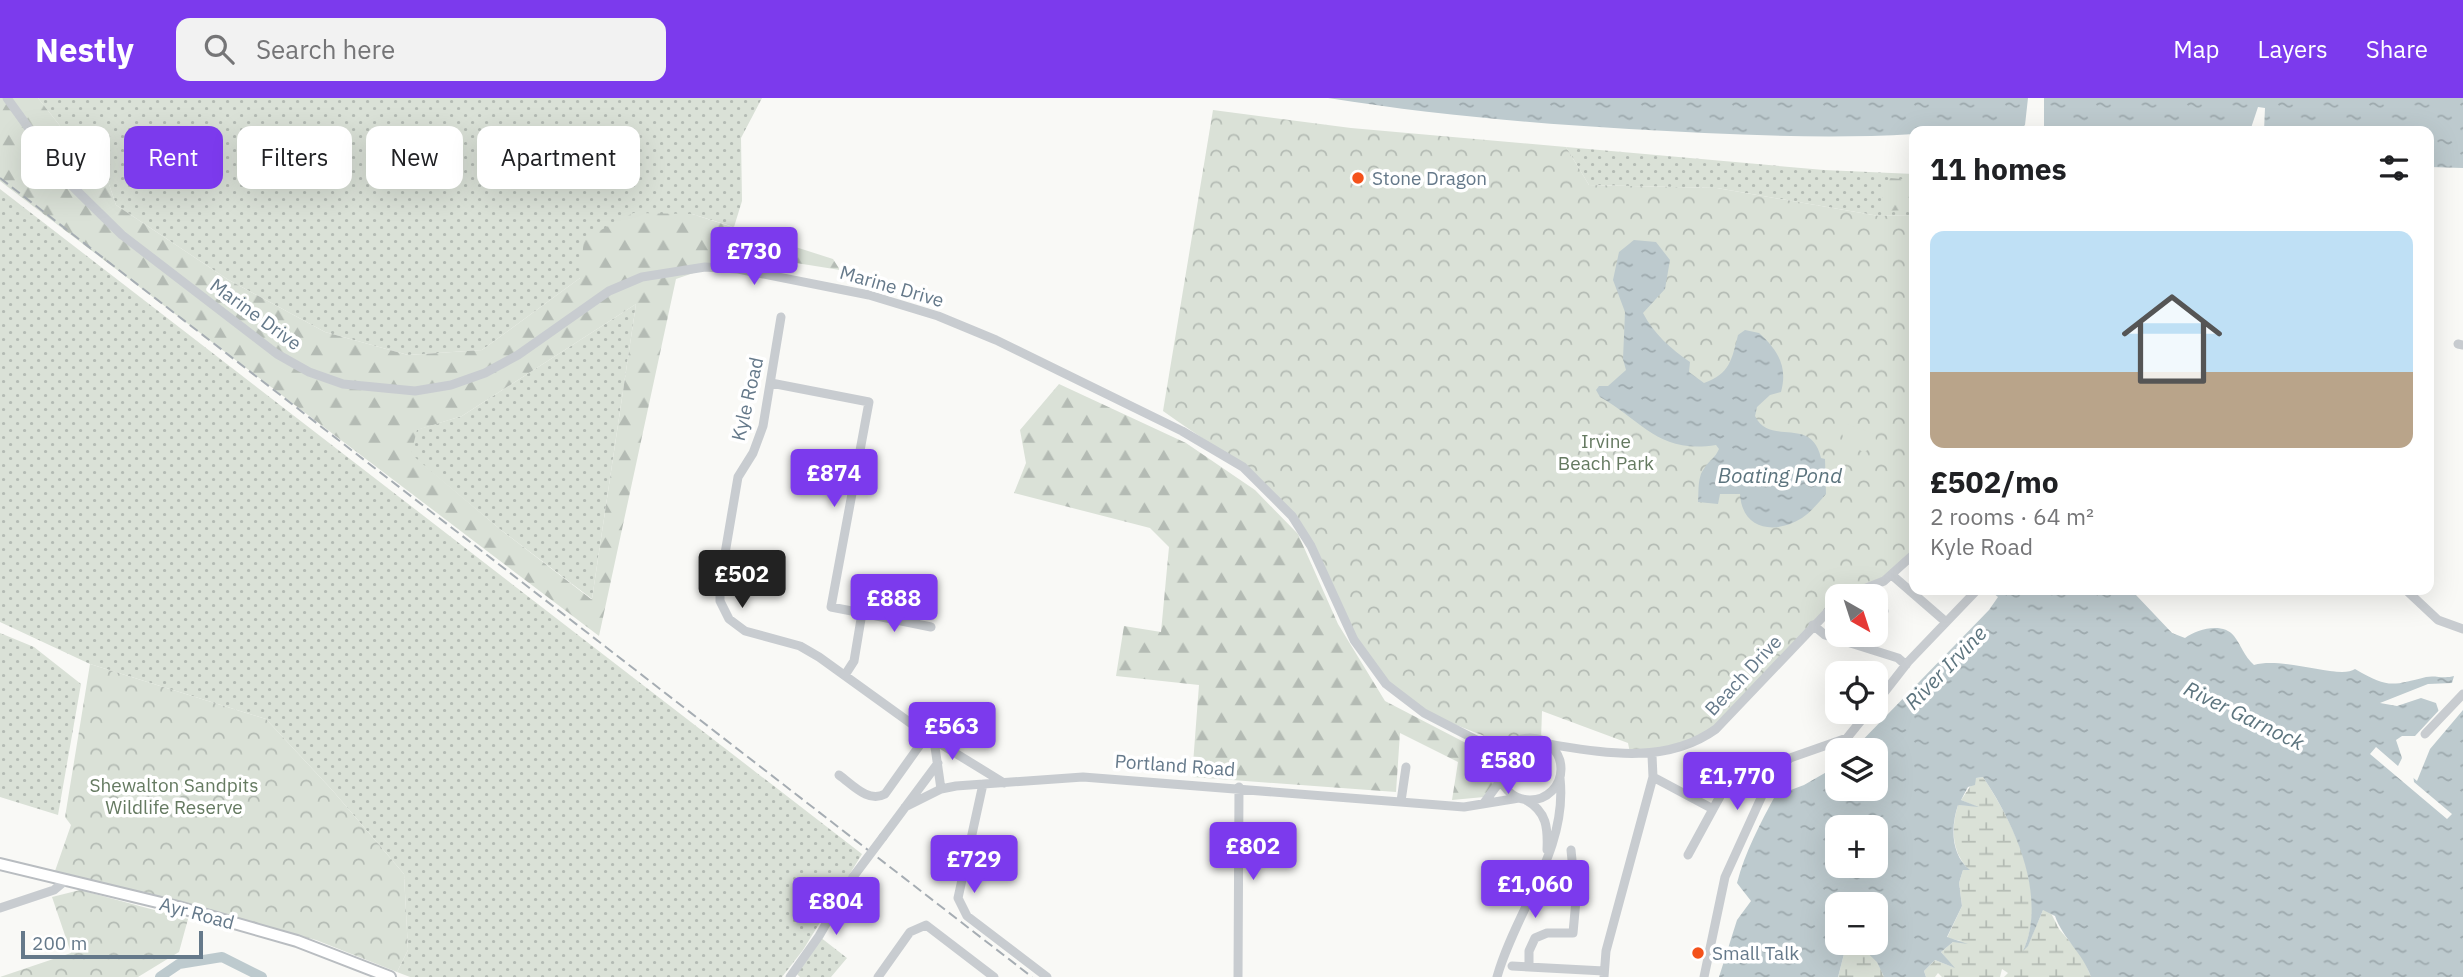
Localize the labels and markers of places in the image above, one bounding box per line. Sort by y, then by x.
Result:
place label: Stone Dragon [1372,166,1487,190]
marker: Stone Dragon [1350,170,1366,186]
pin: £730 [713,228,795,287]
pin: £874 [793,450,875,509]
pin: £502 [701,550,783,610]
pin: £888 [853,574,935,634]
pin: £563 [911,702,993,762]
pin: £580 [1467,736,1549,796]
pin: £1,770 [1680,752,1794,812]
pin: £802 [1212,822,1294,882]
pin: £729 [933,836,1015,895]
pin: £1,060 [1478,860,1592,920]
pin: £804 [795,878,877,937]
place label: Small Talk [1712,941,1799,965]
marker: Small Talk [1690,945,1706,961]

